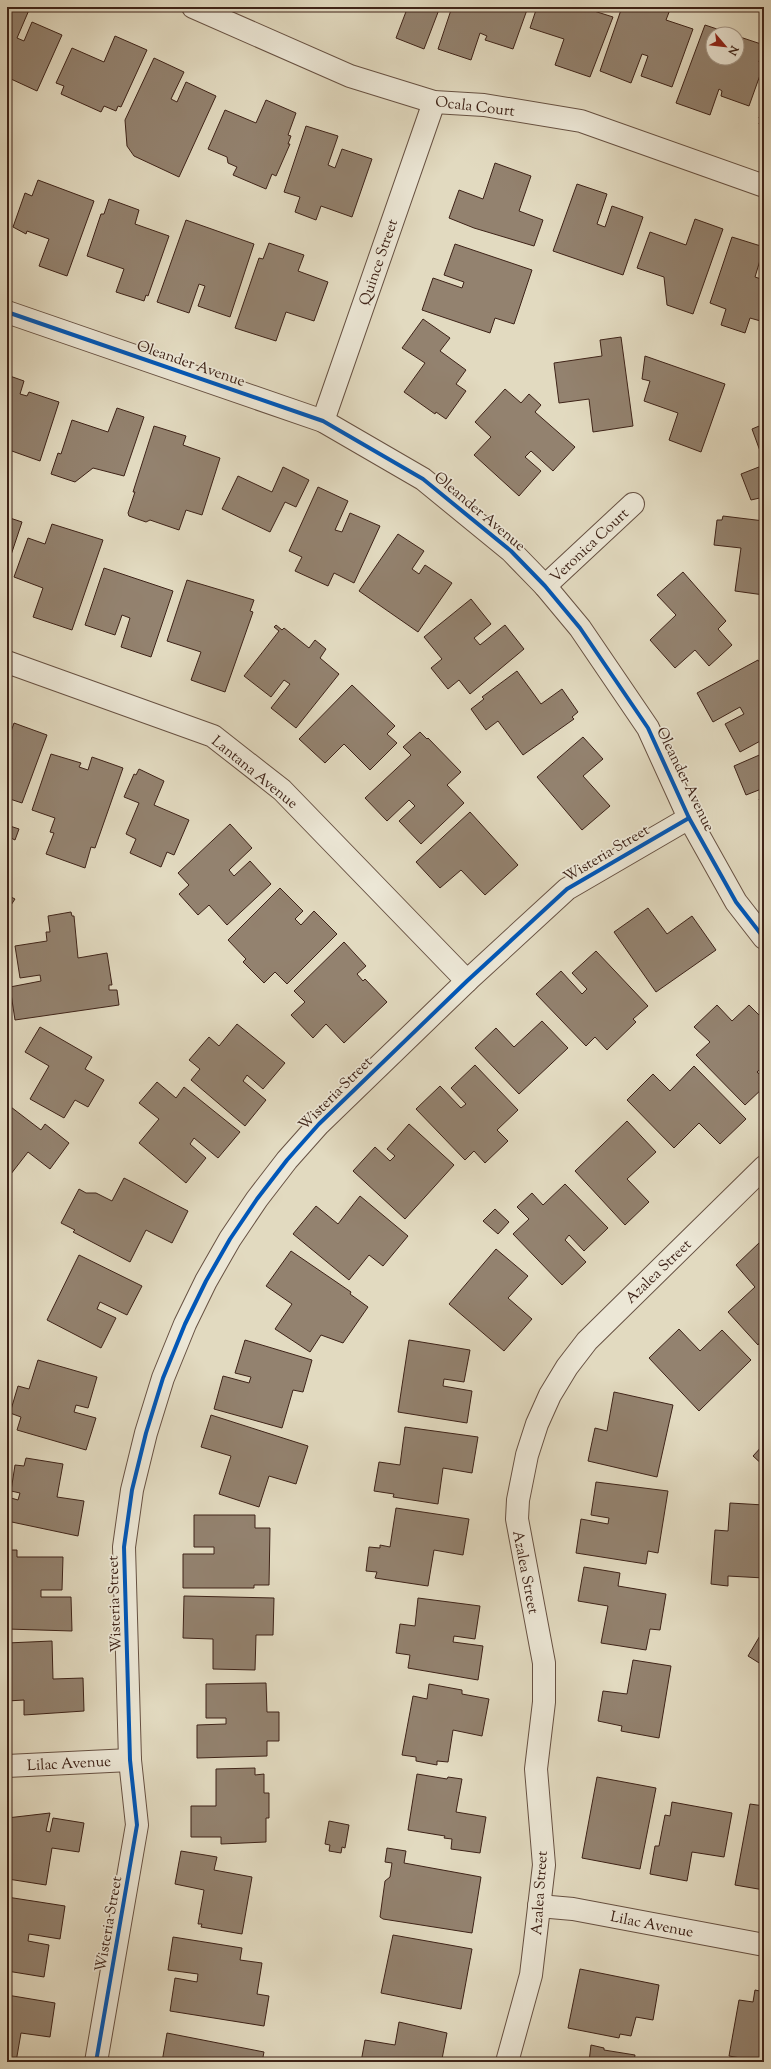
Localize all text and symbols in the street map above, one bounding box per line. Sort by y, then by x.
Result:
north arrow [705,26,745,66]
text: N [724,42,743,58]
street label: Ocala Court [434,92,516,123]
street label: Quince Street [355,217,404,308]
street label: Oleander Avenue [133,336,248,393]
street label: Oleander Avenue [429,468,529,557]
street label: Veronica Court [546,504,634,588]
street label: Oleander Avenue [650,724,719,835]
street label: Lantana Avenue [206,732,302,815]
street label: Wisteria Street [560,820,654,888]
street label: Wisteria Street [294,1052,378,1136]
street label: Azalea Street [621,1235,697,1309]
street label: Azalea Street [506,1529,543,1616]
street label: Wisteria Street [103,1555,128,1653]
street label: Lilac Avenue [26,1752,112,1777]
street label: Azalea Street [527,1850,554,1936]
street label: Wisteria Street [91,1875,128,1974]
street label: Lilac Avenue [608,1907,695,1944]

